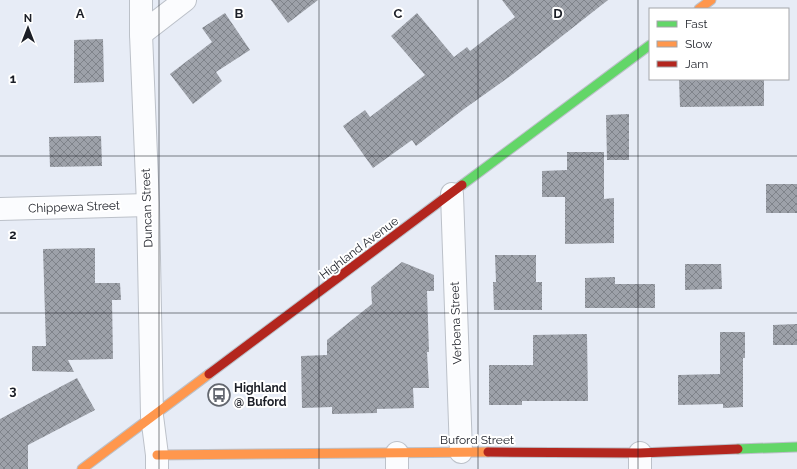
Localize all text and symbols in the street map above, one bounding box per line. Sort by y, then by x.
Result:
text: A [76,6,85,21]
text: B [235,6,244,21]
text: C [394,6,403,21]
text: D [553,6,563,21]
north arrow [8,8,48,48]
legend [649,8,789,80]
text: N [24,12,32,25]
text: Fast [685,17,708,31]
text: Slow [685,37,712,51]
text: Jam [685,57,708,71]
text: 1 [10,71,17,86]
street label: Duncan Street [139,168,155,248]
street label: Chippewa Street [28,198,120,216]
street label: Highland Avenue [317,214,401,282]
text: 2 [9,227,17,242]
street label: Verbena Street [448,281,464,365]
place label: Highland @ Buford [234,381,287,409]
bus stop icon: Highland @ Buford [206,382,232,408]
text: 3 [9,383,17,398]
street label: Buford Street [440,433,514,447]

